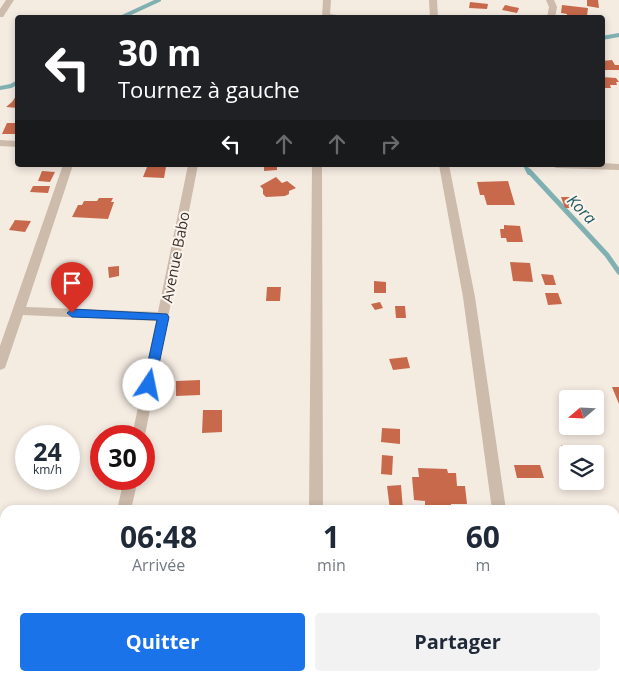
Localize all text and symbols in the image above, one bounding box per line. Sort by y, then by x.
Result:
text: 30 m [118,29,201,76]
icon: left [35,35,100,100]
text: Tournez à gauche [118,74,300,104]
icon: left [217,130,245,158]
icon: ahead [270,130,298,158]
icon: ahead [323,130,351,158]
icon: right [376,130,404,158]
water label: Kora [563,189,601,229]
street label: Avenue Babo [156,210,194,304]
pin [51,262,93,313]
icon: arrive [58,269,86,297]
position arrow [122,358,174,410]
north arrow [559,390,604,435]
map controls [559,390,604,490]
speed limit sign: 30 [90,425,155,490]
text: 24 [33,434,62,468]
button: layers [559,445,604,490]
text: km/h [33,461,62,478]
text: 06:48 [120,516,197,557]
text: 1 [323,516,340,557]
text: 60 [466,516,500,557]
text: Arrivée [132,554,185,576]
text: min [317,554,346,576]
text: m [475,554,490,576]
button: Quitter [20,613,305,671]
button: Partager [315,613,600,671]

